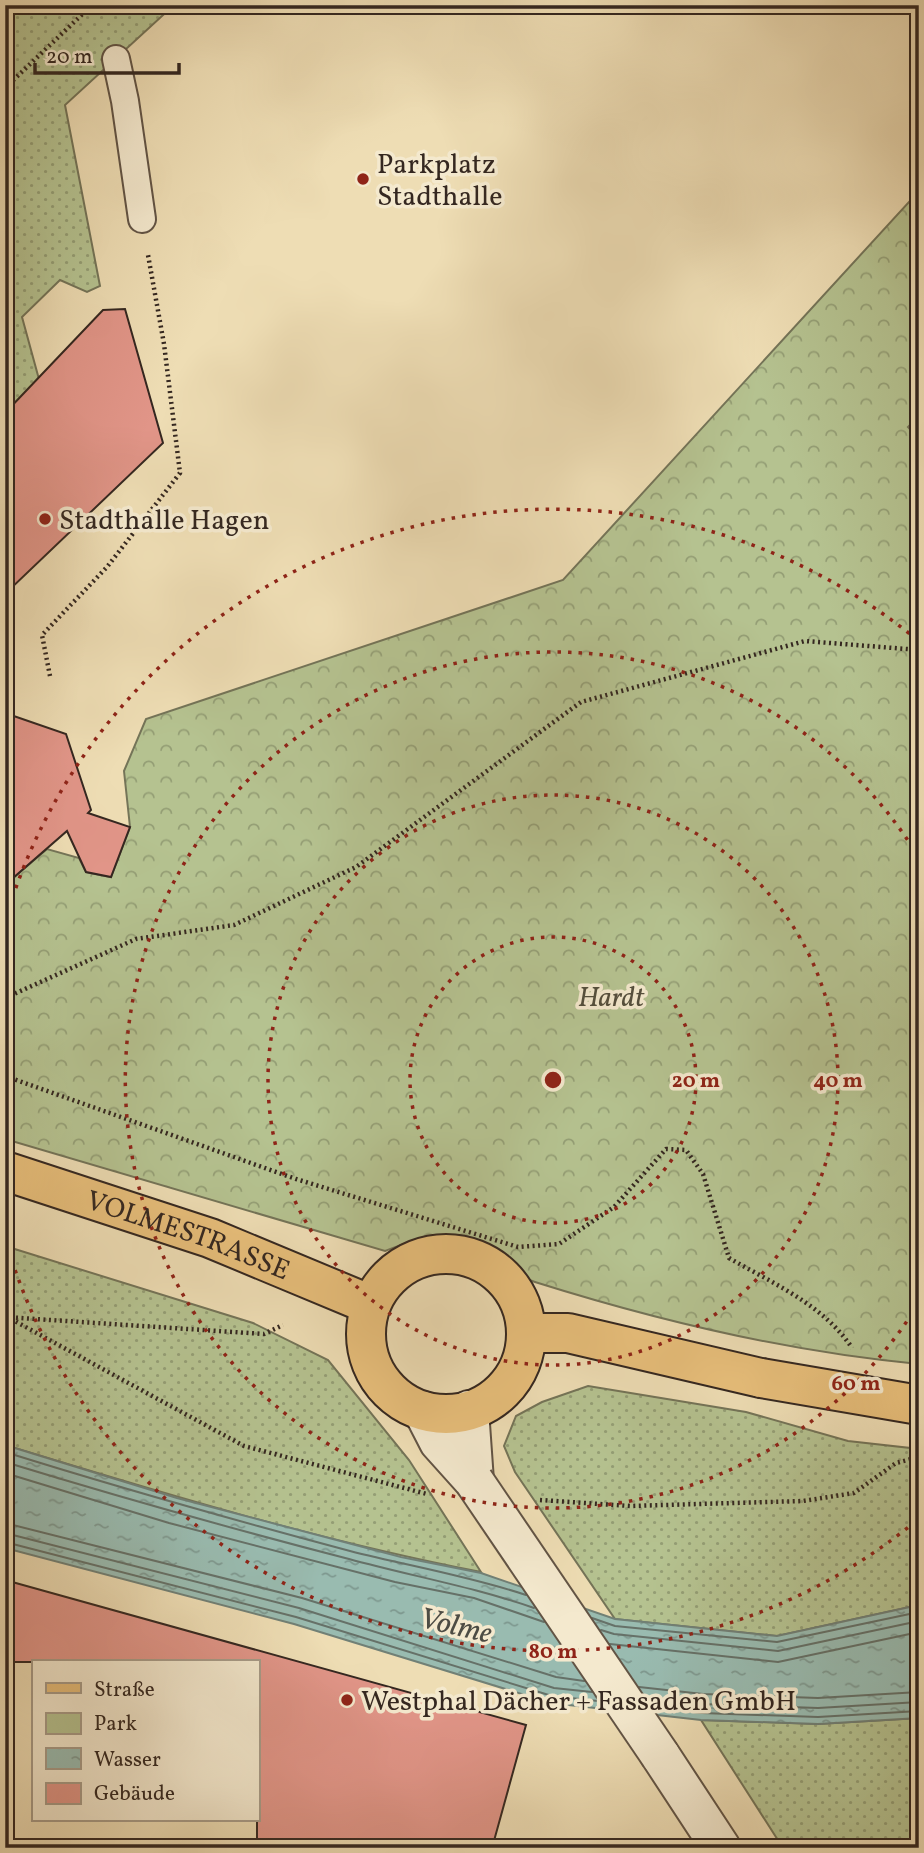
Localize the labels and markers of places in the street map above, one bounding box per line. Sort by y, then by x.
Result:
place label: Parkplatz Stadthalle [377,146,503,217]
marker: Parkplatz Stadthalle [355,171,371,187]
place label: Stadthalle Hagen [59,502,269,541]
marker: Stadthalle Hagen [37,511,53,527]
centre of rings [541,1068,565,1092]
place label: Westphal Dächer + Fassaden GmbH [361,1683,796,1722]
marker: Westphal Dächer + Fassaden GmbH [339,1692,355,1708]

